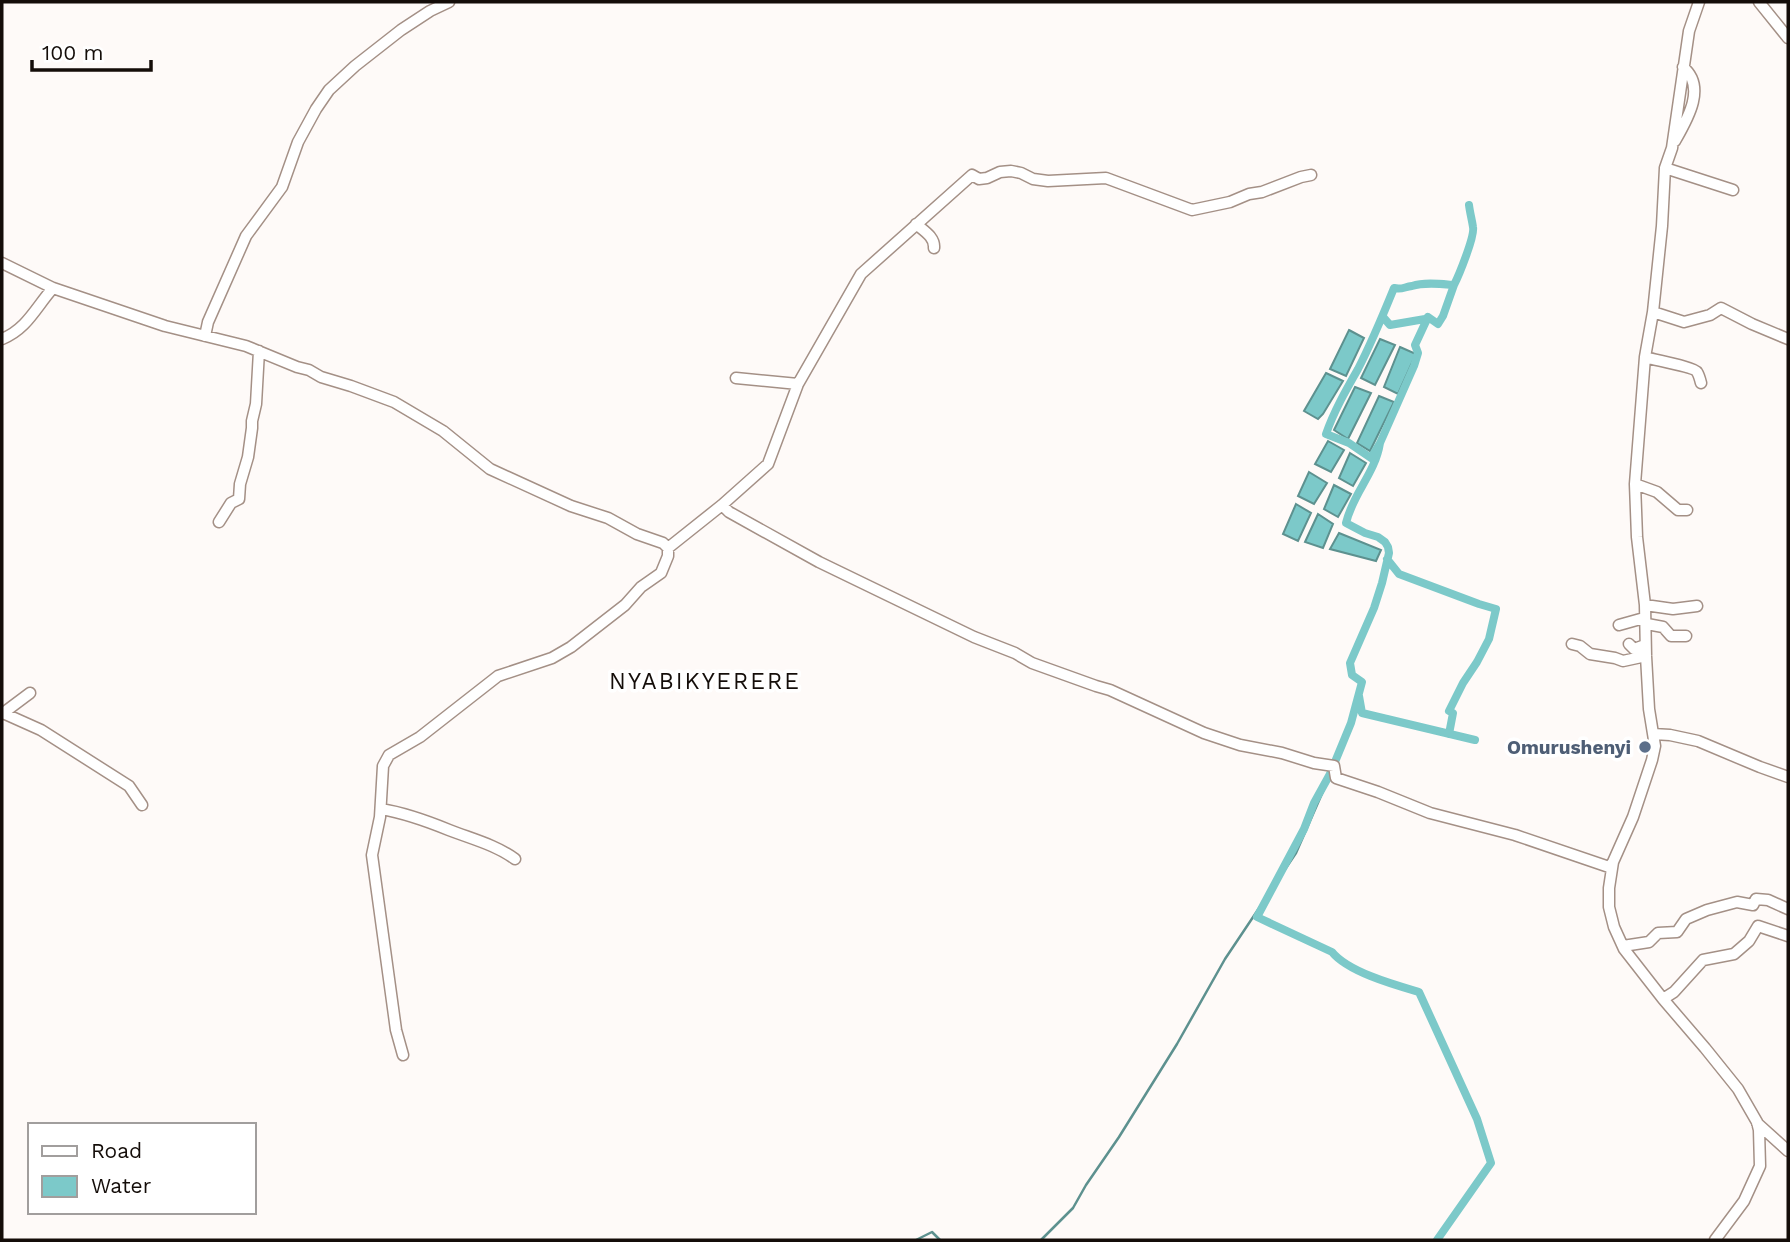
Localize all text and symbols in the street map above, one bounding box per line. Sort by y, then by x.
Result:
scale bar [32,28,150,72]
text: 100 m [42,40,104,65]
district label: NYABIKYERERE [609,668,801,695]
place label: Omurushenyi [1507,736,1631,759]
marker: Omurushenyi [1637,739,1653,755]
legend [28,1123,256,1214]
text: Road [91,1138,142,1163]
text: Water [91,1173,152,1198]

